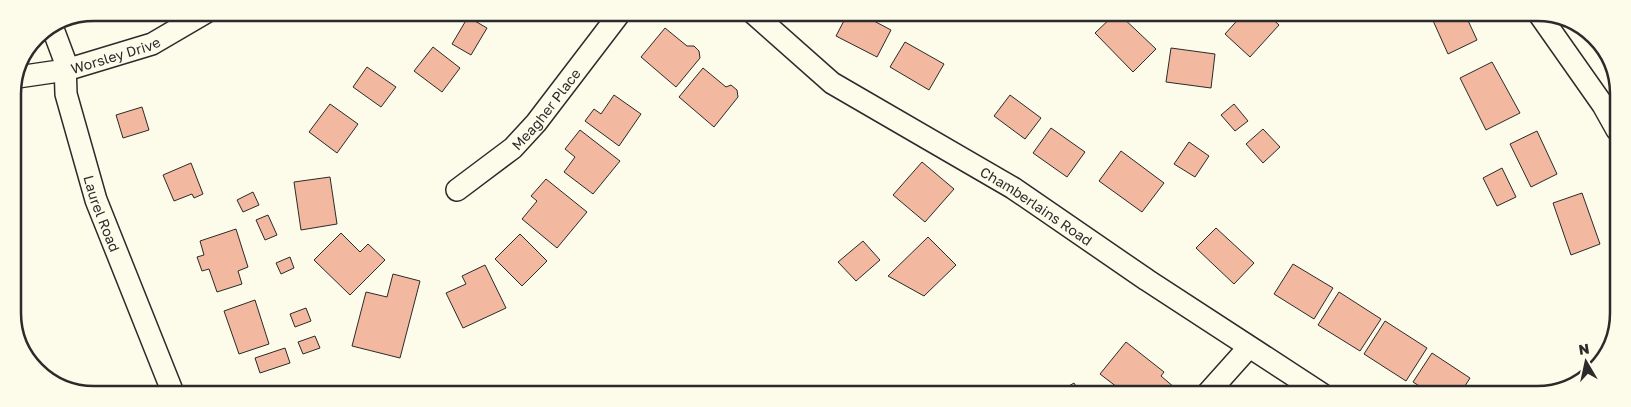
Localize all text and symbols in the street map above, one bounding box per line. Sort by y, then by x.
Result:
street label: Worsley Drive [69,33,163,77]
street label: Meagher Place [507,65,583,153]
street label: Chamberlains Road [977,162,1096,249]
street label: Laurel Road [81,173,124,254]
north arrow [1561,337,1611,387]
text: N [1577,339,1590,358]

